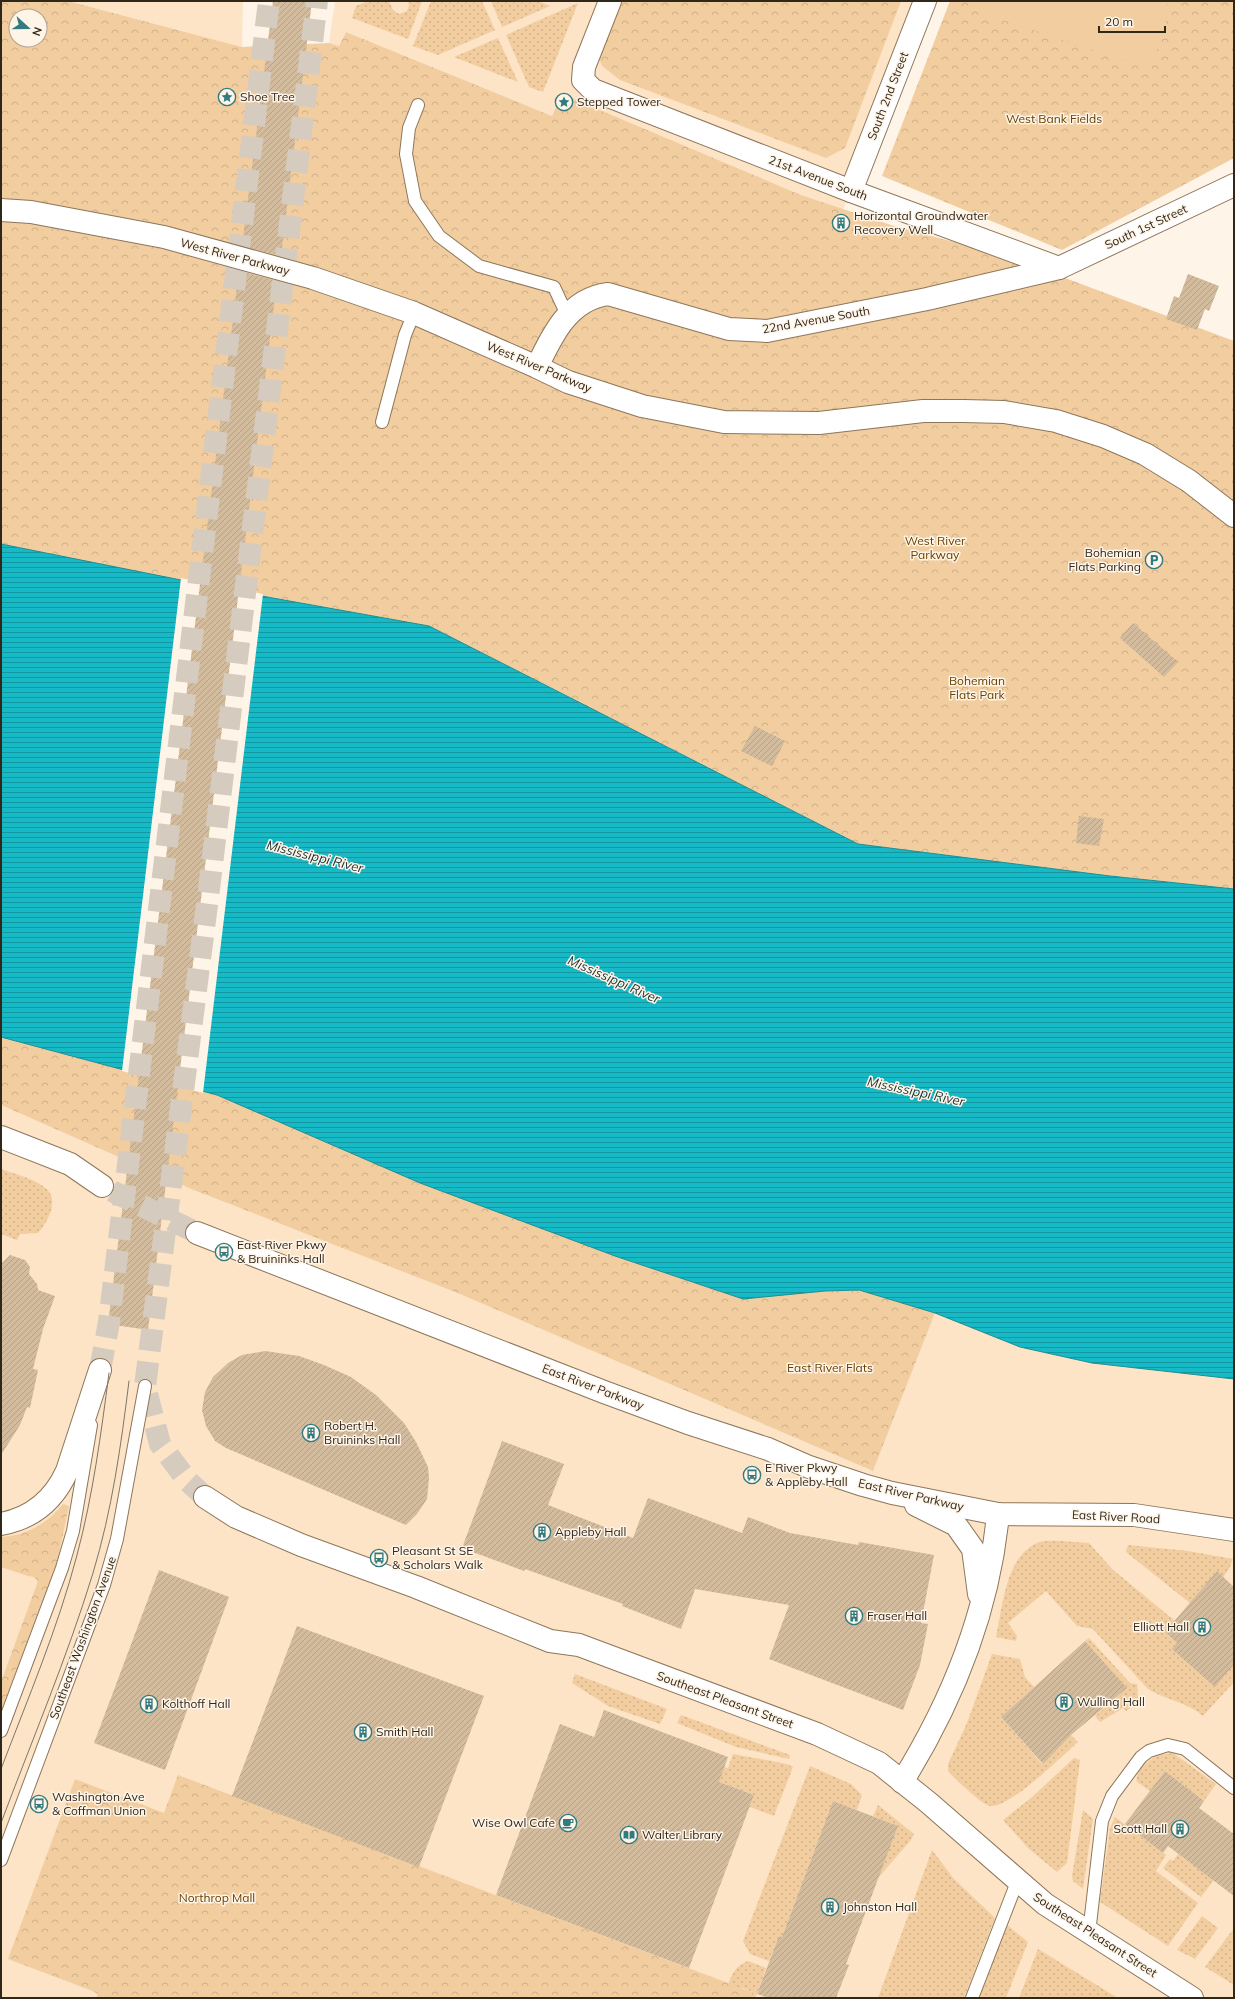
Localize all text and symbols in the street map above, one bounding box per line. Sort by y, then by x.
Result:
north arrow [8,8,48,48]
scale bar [1099,8,1165,34]
text: 20 m [1105,14,1133,29]
text: N [29,25,45,38]
street label: South 2nd Street [864,50,911,142]
place icon: Shoe Tree [217,87,237,107]
place label: Shoe Tree [240,89,295,104]
place icon: Stepped Tower [554,92,574,112]
place label: Stepped Tower [577,94,661,109]
park label: West Bank Fields [1006,111,1102,126]
street label: 21st Avenue South [766,152,870,203]
street label: South 1st Street [1102,201,1189,252]
place label: Horizontal Groundwater Recovery Well [854,208,989,237]
building icon: Horizontal Groundwater Recovery Well [831,213,851,233]
street label: West River Parkway [179,235,292,279]
street label: 22nd Avenue South [761,303,871,336]
street label: West River Parkway [484,338,595,396]
park label: West River Parkway [905,533,966,562]
place label: Bohemian Flats Parking [1069,545,1141,574]
parking icon: Bohemian Flats Parking [1144,550,1164,570]
park label: Bohemian Flats Park [949,673,1005,702]
water label: Mississippi River [265,836,366,876]
water label: Mississippi River [566,952,664,1007]
water label: Mississippi River [866,1073,967,1109]
place label: East River Pkwy & Bruininks Hall [237,1237,327,1266]
bus stop icon: East River Pkwy & Bruininks Hall [214,1242,234,1262]
street label: East River Parkway [540,1360,647,1413]
park label: East River Flats [787,1360,873,1375]
place label: Robert H. Bruininks Hall [324,1418,400,1447]
building icon: Robert H. Bruininks Hall [301,1423,321,1443]
place label: E River Pkwy & Appleby Hall [765,1460,848,1489]
bus stop icon: E River Pkwy & Appleby Hall [742,1465,762,1485]
street label: East River Parkway [857,1475,966,1514]
street label: East River Road [1072,1507,1160,1526]
building icon: Appleby Hall [532,1522,552,1542]
place label: Appleby Hall [555,1524,626,1539]
place label: Pleasant St SE & Scholars Walk [392,1543,484,1572]
bus stop icon: Pleasant St SE & Scholars Walk [369,1548,389,1568]
street label: Southeast Washington Avenue [46,1554,119,1721]
building icon: Fraser Hall [844,1606,864,1626]
place label: Fraser Hall [867,1608,927,1623]
building icon: Elliott Hall [1192,1617,1212,1637]
place label: Elliott Hall [1133,1619,1189,1634]
street label: Southeast Pleasant Street [655,1668,796,1731]
building icon: Wulling Hall [1054,1692,1074,1712]
building icon: Kolthoff Hall [139,1694,159,1714]
place label: Wulling Hall [1077,1694,1145,1709]
place label: Kolthoff Hall [162,1696,230,1711]
building icon: Smith Hall [353,1722,373,1742]
place label: Smith Hall [376,1724,433,1739]
place label: Washington Ave & Coffman Union [52,1789,146,1818]
bus stop icon: Washington Ave & Coffman Union [29,1794,49,1814]
cafe icon: Wise Owl Cafe [558,1813,578,1833]
place label: Wise Owl Cafe [472,1815,555,1830]
building icon: Scott Hall [1170,1819,1190,1839]
place label: Scott Hall [1113,1821,1167,1836]
library icon: Walter Library [619,1825,639,1845]
place label: Walter Library [642,1827,723,1842]
street label: Southeast Pleasant Street [1031,1889,1160,1980]
park label: Northrop Mall [179,1890,255,1905]
building icon: Johnston Hall [820,1897,840,1917]
place label: Johnston Hall [843,1899,917,1914]

